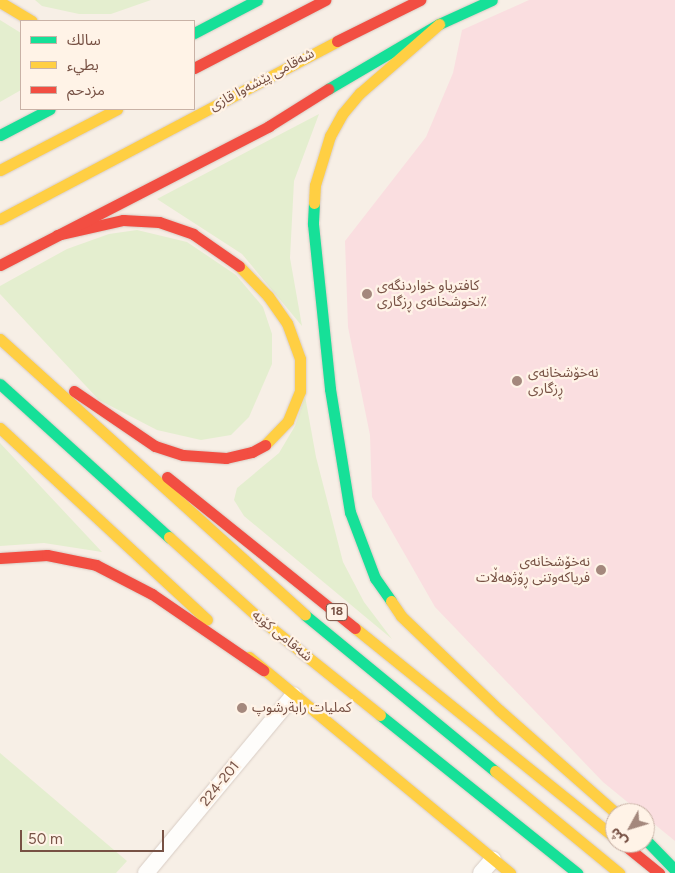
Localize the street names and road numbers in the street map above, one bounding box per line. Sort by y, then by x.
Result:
street label: شەقامی پێشەوا قازی [207,45,317,115]
road number: 18 [326,602,348,622]
street label: شەقامی کۆیە [249,607,315,665]
street label: 224-201 [197,758,243,810]

